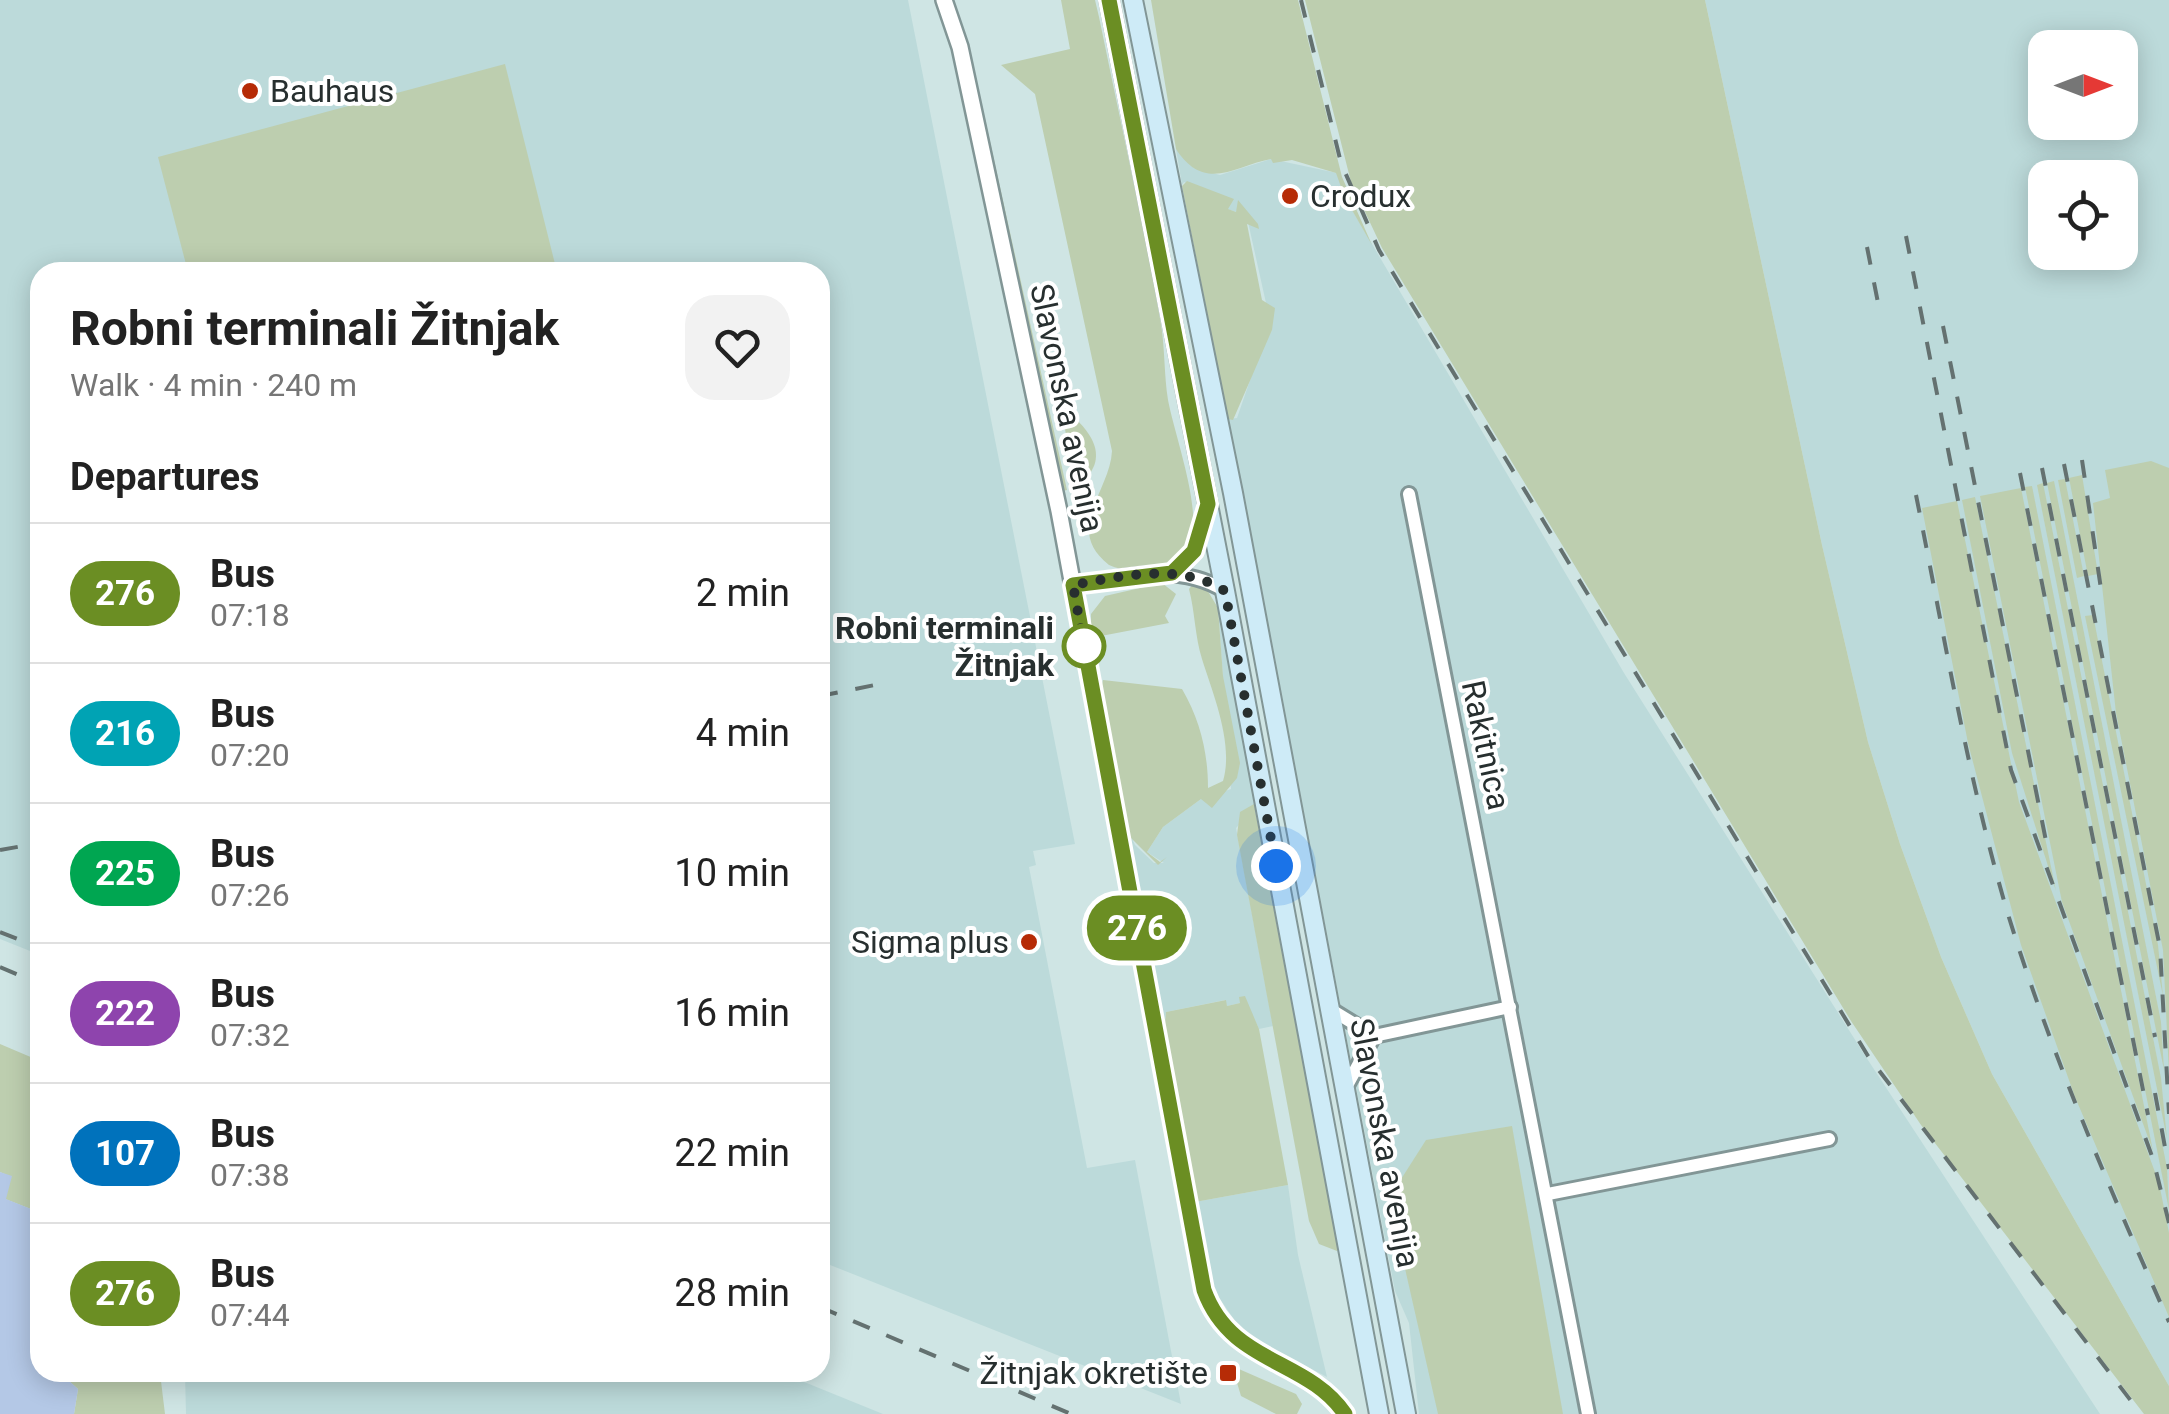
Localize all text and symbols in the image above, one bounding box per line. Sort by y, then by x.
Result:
north arrow [2028,30,2138,140]
map controls [2028,30,2138,270]
place label: Bauhaus [270,72,394,110]
marker: Bauhaus [239,80,261,102]
button: locate [2028,160,2138,270]
place label: Crodux [1310,177,1411,215]
marker: Crodux [1279,185,1301,207]
street label: Slavonska avenija [1022,280,1112,536]
button: heart [685,295,790,400]
text: Robni terminali Žitnjak [70,300,559,357]
text: Walk · 4 min · 240 m [70,366,357,404]
text: Departures [70,455,260,499]
text: Bus [210,552,275,596]
text: 2 min [696,571,790,615]
text: 276 [95,573,155,614]
text: 07:18 [210,596,290,634]
place label: Robni terminali Žitnjak [835,609,1055,684]
marker: Robni terminali Žitnjak [1063,625,1105,667]
street label: Rakitnica [1454,677,1518,813]
text: Bus [210,692,275,736]
text: 4 min [696,711,790,755]
text: 216 [95,713,155,754]
text: 07:20 [210,736,290,774]
text: Bus [210,832,275,876]
your location [1251,841,1301,891]
text: 10 min [674,851,790,895]
text: 225 [95,853,155,894]
text: 07:26 [210,876,290,914]
line badge: 276 [1080,896,1194,960]
text: 276 [1107,908,1167,949]
place label: Sigma plus [851,923,1009,961]
marker: Sigma plus [1018,931,1040,953]
text: Bus [210,972,275,1016]
text: 16 min [674,991,790,1035]
text: 222 [95,993,155,1034]
street label: Slavonska avenija [1342,1015,1428,1271]
text: 07:32 [210,1016,290,1054]
text: Bus [210,1112,275,1156]
text: 22 min [674,1131,790,1175]
text: 107 [95,1133,155,1174]
text: 07:38 [210,1156,290,1194]
text: Bus [210,1252,275,1296]
text: 28 min [674,1271,790,1315]
text: 276 [95,1273,155,1314]
text: 07:44 [210,1296,290,1334]
place label: Žitnjak okretište [980,1354,1208,1392]
marker: Žitnjak okretište [1217,1362,1239,1384]

